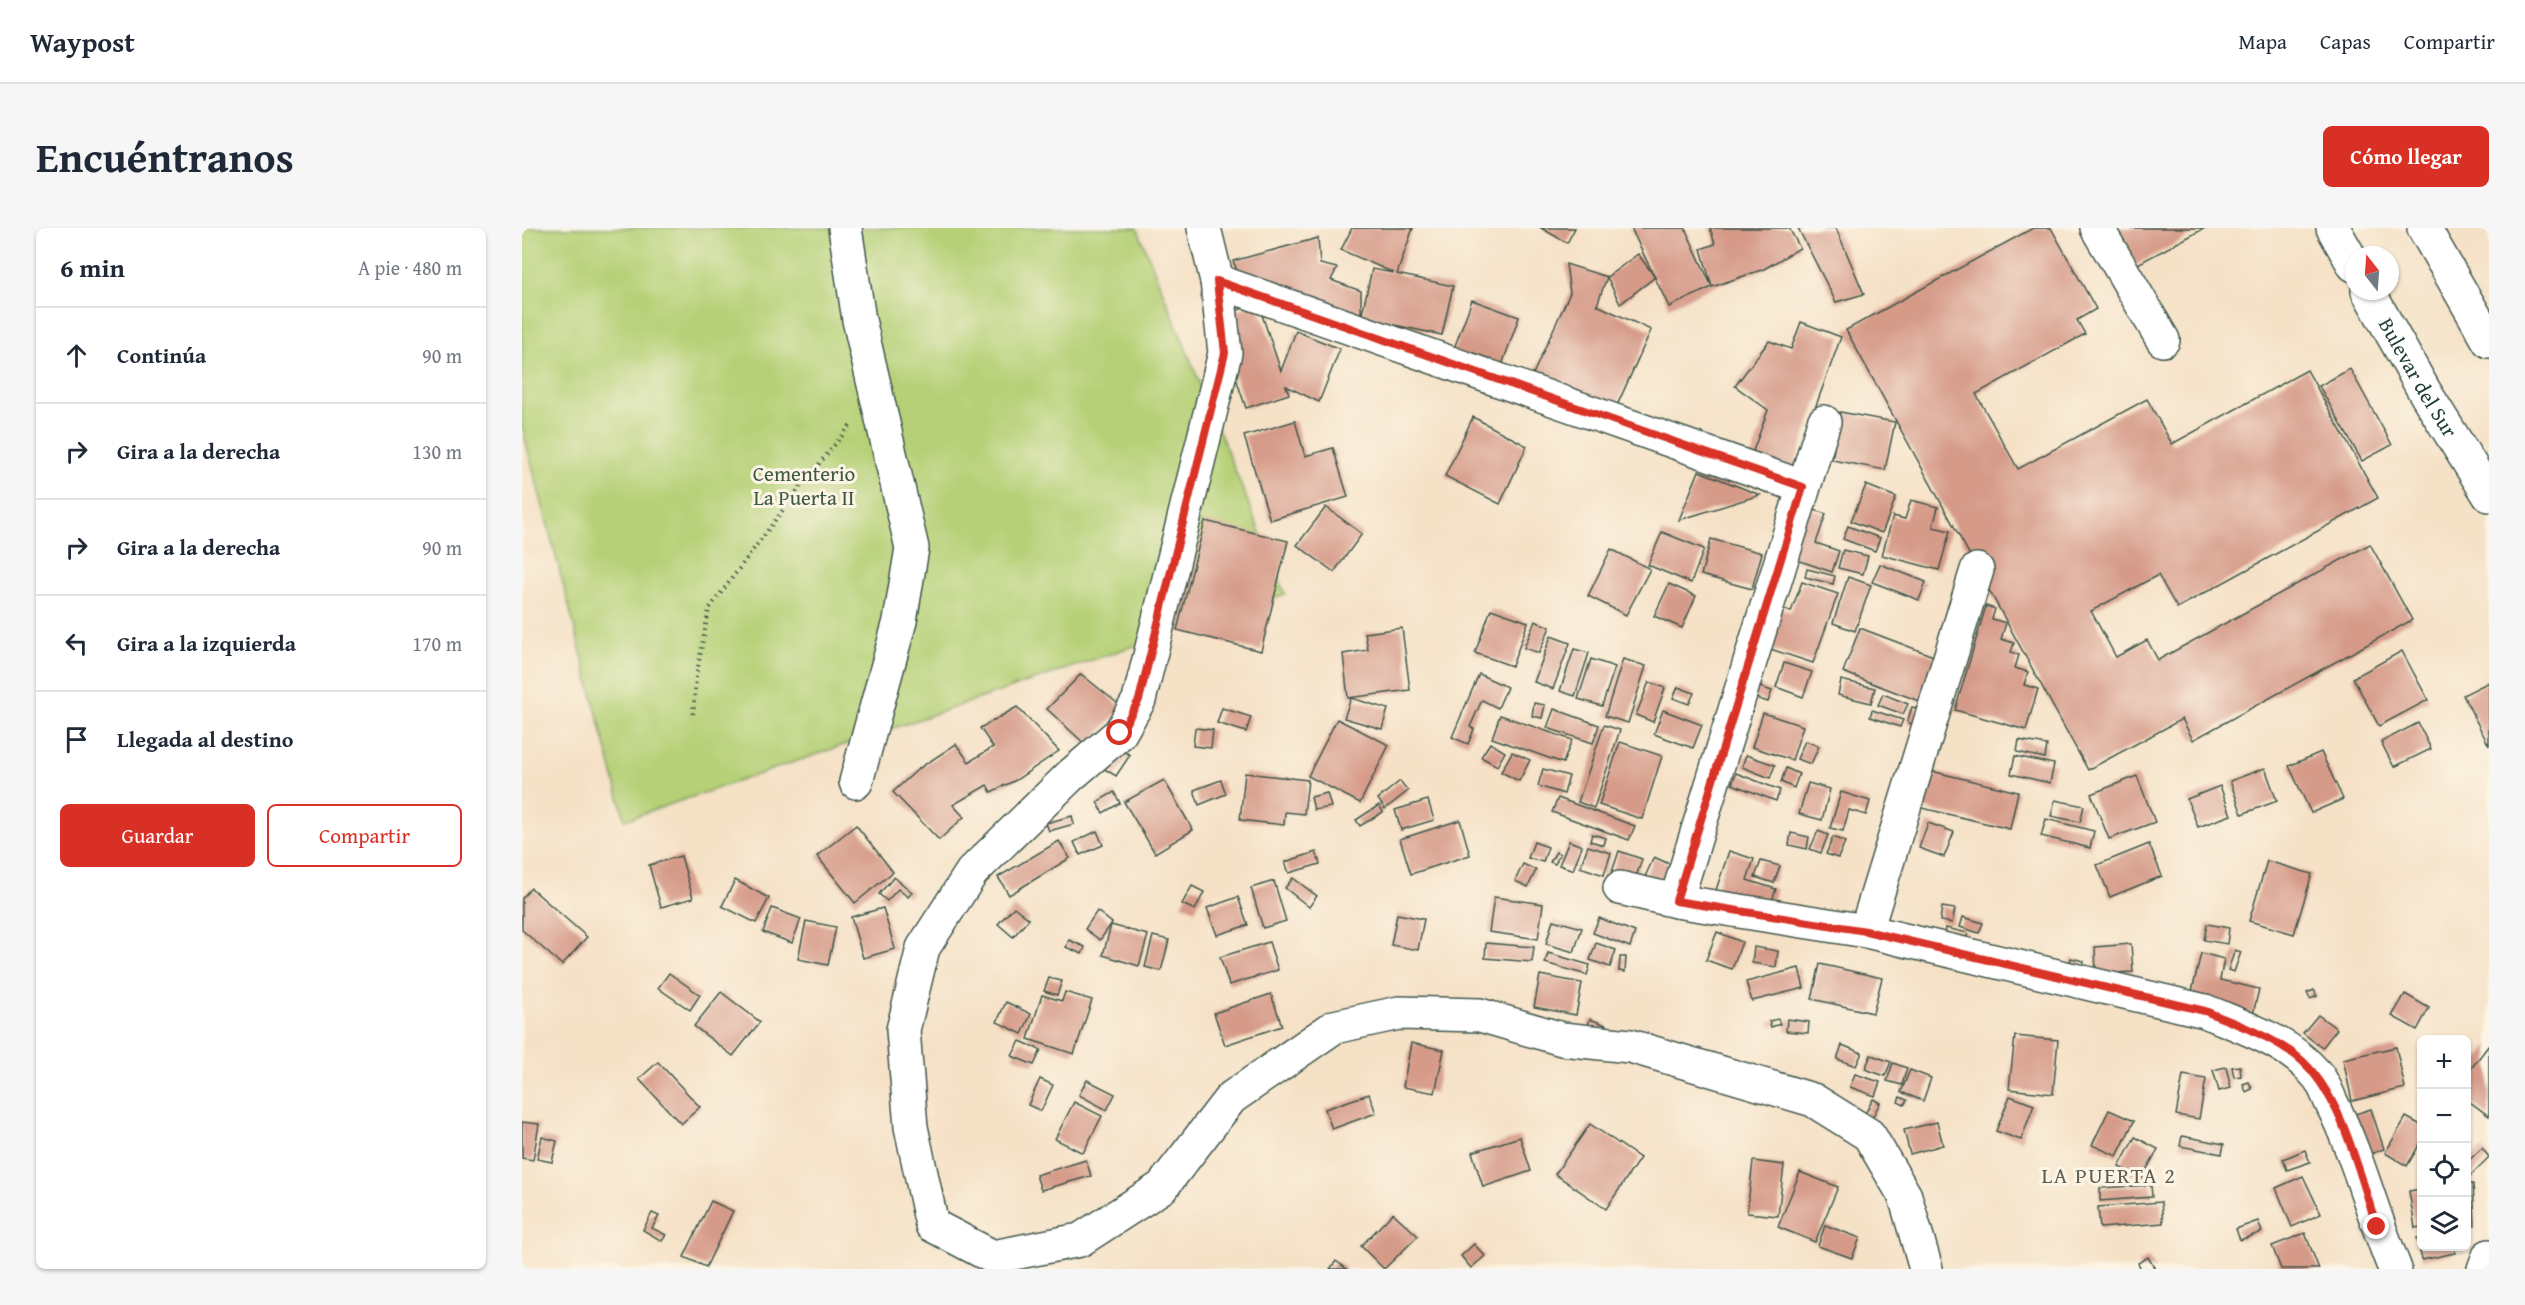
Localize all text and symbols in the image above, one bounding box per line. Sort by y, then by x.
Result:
text: Waypost [30,21,135,62]
text: Mapa [2238,26,2287,57]
text: Capas [2320,26,2371,57]
text: Compartir [2404,26,2495,57]
text: Encuéntranos [36,126,294,187]
button: Cómo llegar [2323,126,2489,187]
north arrow [2345,246,2399,300]
text: 6 min [60,248,125,287]
text: A pie · 480 m [358,253,462,282]
street label: Bulevar del Sur [2371,312,2466,444]
icon: ahead [60,339,93,372]
text: Continúa [117,339,206,371]
text: 90 m [422,341,462,370]
icon: right [60,435,93,468]
text: Gira a la derecha [117,435,280,467]
text: 130 m [412,437,462,466]
park label: Cementerio La Puerta II [753,458,855,513]
icon: right [60,531,93,564]
text: Gira a la derecha [117,531,280,563]
text: 90 m [422,533,462,562]
icon: left [60,627,93,660]
text: Gira a la izquierda [117,627,296,659]
text: 170 m [412,629,462,658]
route start [1106,719,1132,745]
icon: arrive [60,723,93,756]
text: Llegada al destino [117,723,293,755]
button: Guardar [60,804,255,867]
button: Compartir [267,804,462,867]
map controls [2417,1035,2471,1251]
button: + [2417,1035,2471,1089]
button: − [2417,1089,2471,1143]
button: locate [2417,1143,2471,1197]
district label: LA PUERTA 2 [2042,1159,2176,1191]
button: layers [2417,1197,2471,1251]
route end [2363,1213,2389,1239]

